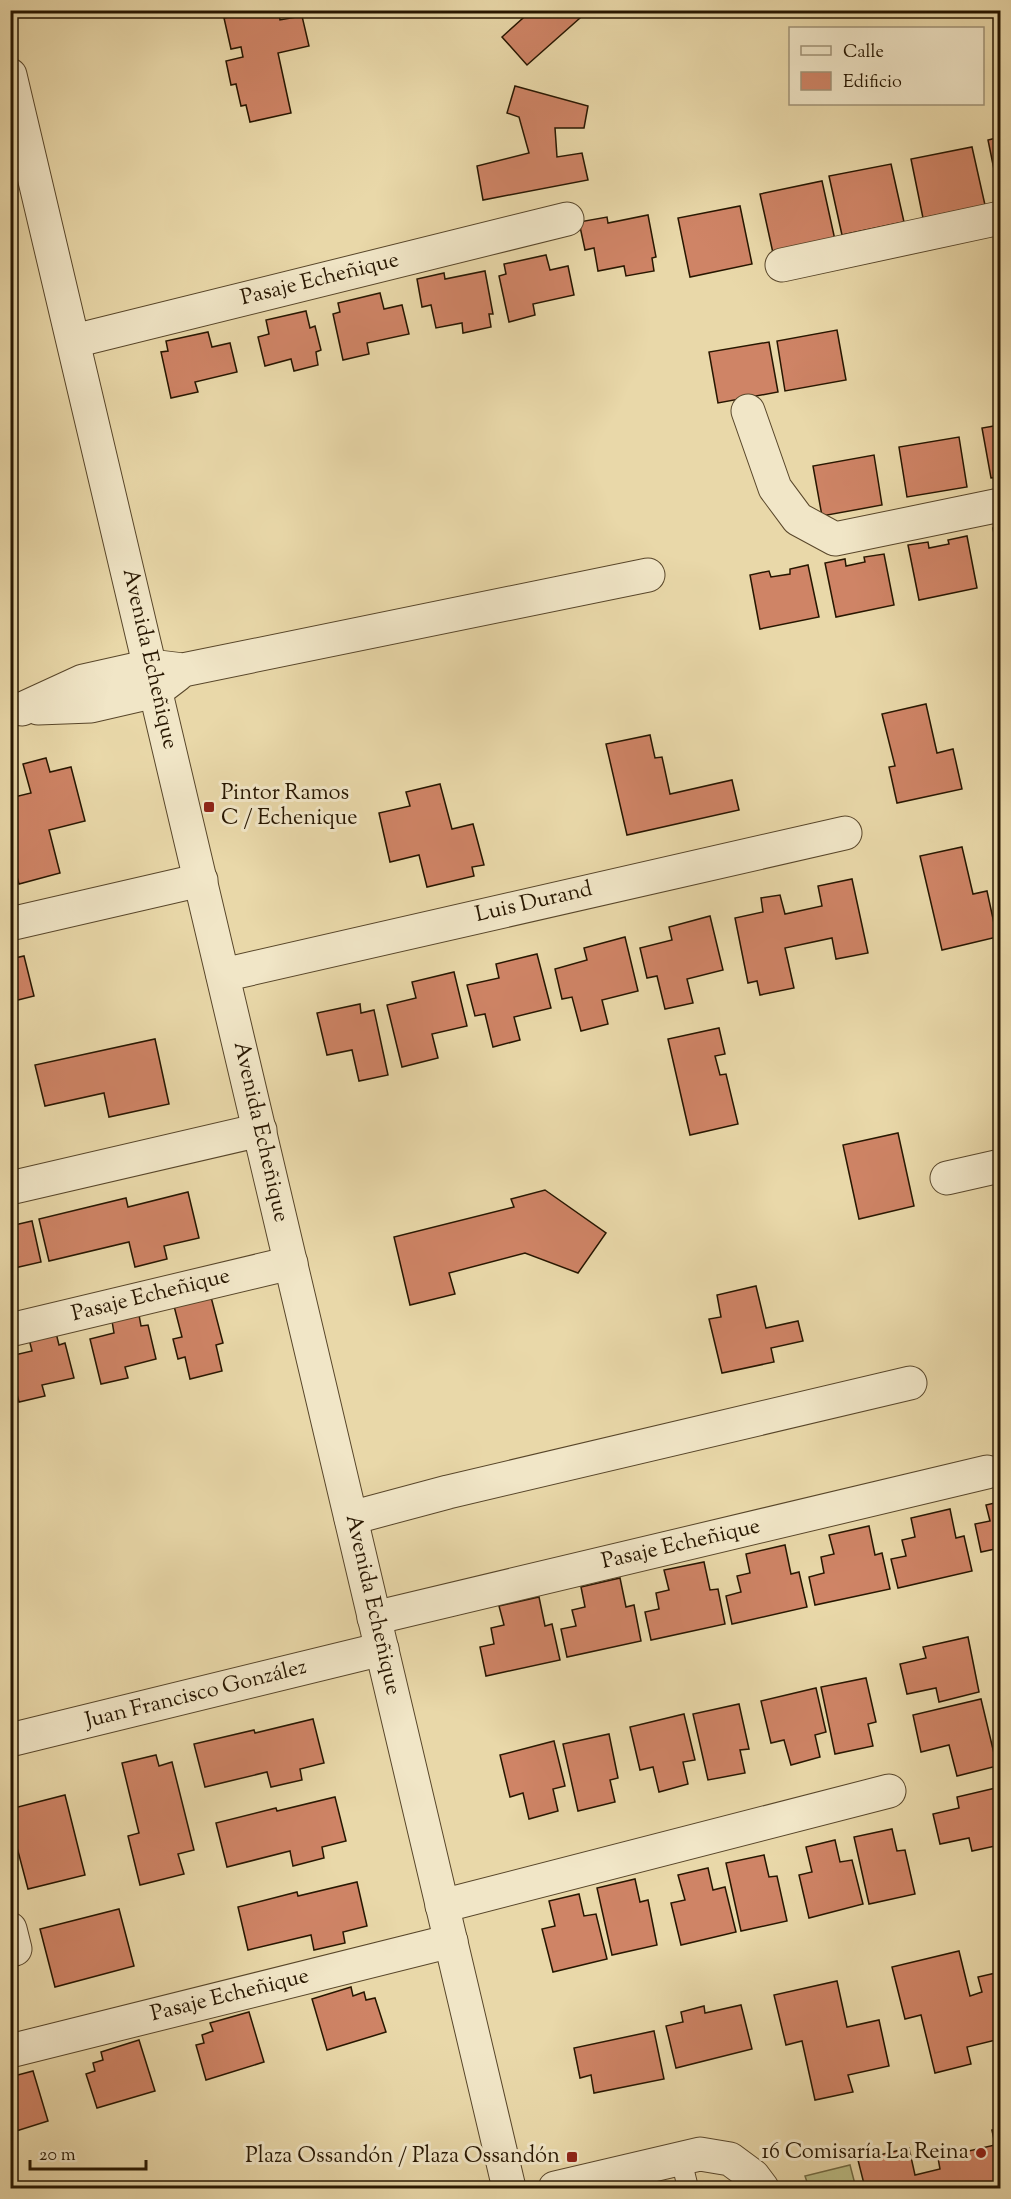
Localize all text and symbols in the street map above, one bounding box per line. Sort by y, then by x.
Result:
legend [789,27,984,105]
text: Calle [843,40,884,66]
text: Edificio [843,70,902,96]
street label: Pasaje Echeñique [238,245,402,315]
street label: Avenida Echeñique [113,566,185,752]
place label: Pintor Ramos C / Echenique [221,778,358,835]
marker: Pintor Ramos C / Echenique [202,800,216,814]
street label: Luis Durand [472,874,596,932]
street label: Avenida Echeñique [224,1039,296,1225]
street label: Pasaje Echeñique [69,1261,233,1331]
street label: Pasaje Echeñique [598,1511,764,1579]
street label: Avenida Echeñique [336,1512,408,1698]
street label: Juan Francisco González [81,1652,310,1738]
street label: Pasaje Echeñique [148,1961,312,2031]
scale bar [30,2133,146,2171]
place label: 16 Comisaría La Reina [762,2137,969,2169]
place label: Plaza Ossandón / Plaza Ossandón [245,2141,560,2173]
text: 20 m [39,2143,76,2169]
marker: 16 Comisaría La Reina [974,2146,988,2160]
marker: Plaza Ossandón / Plaza Ossandón [565,2150,579,2164]

